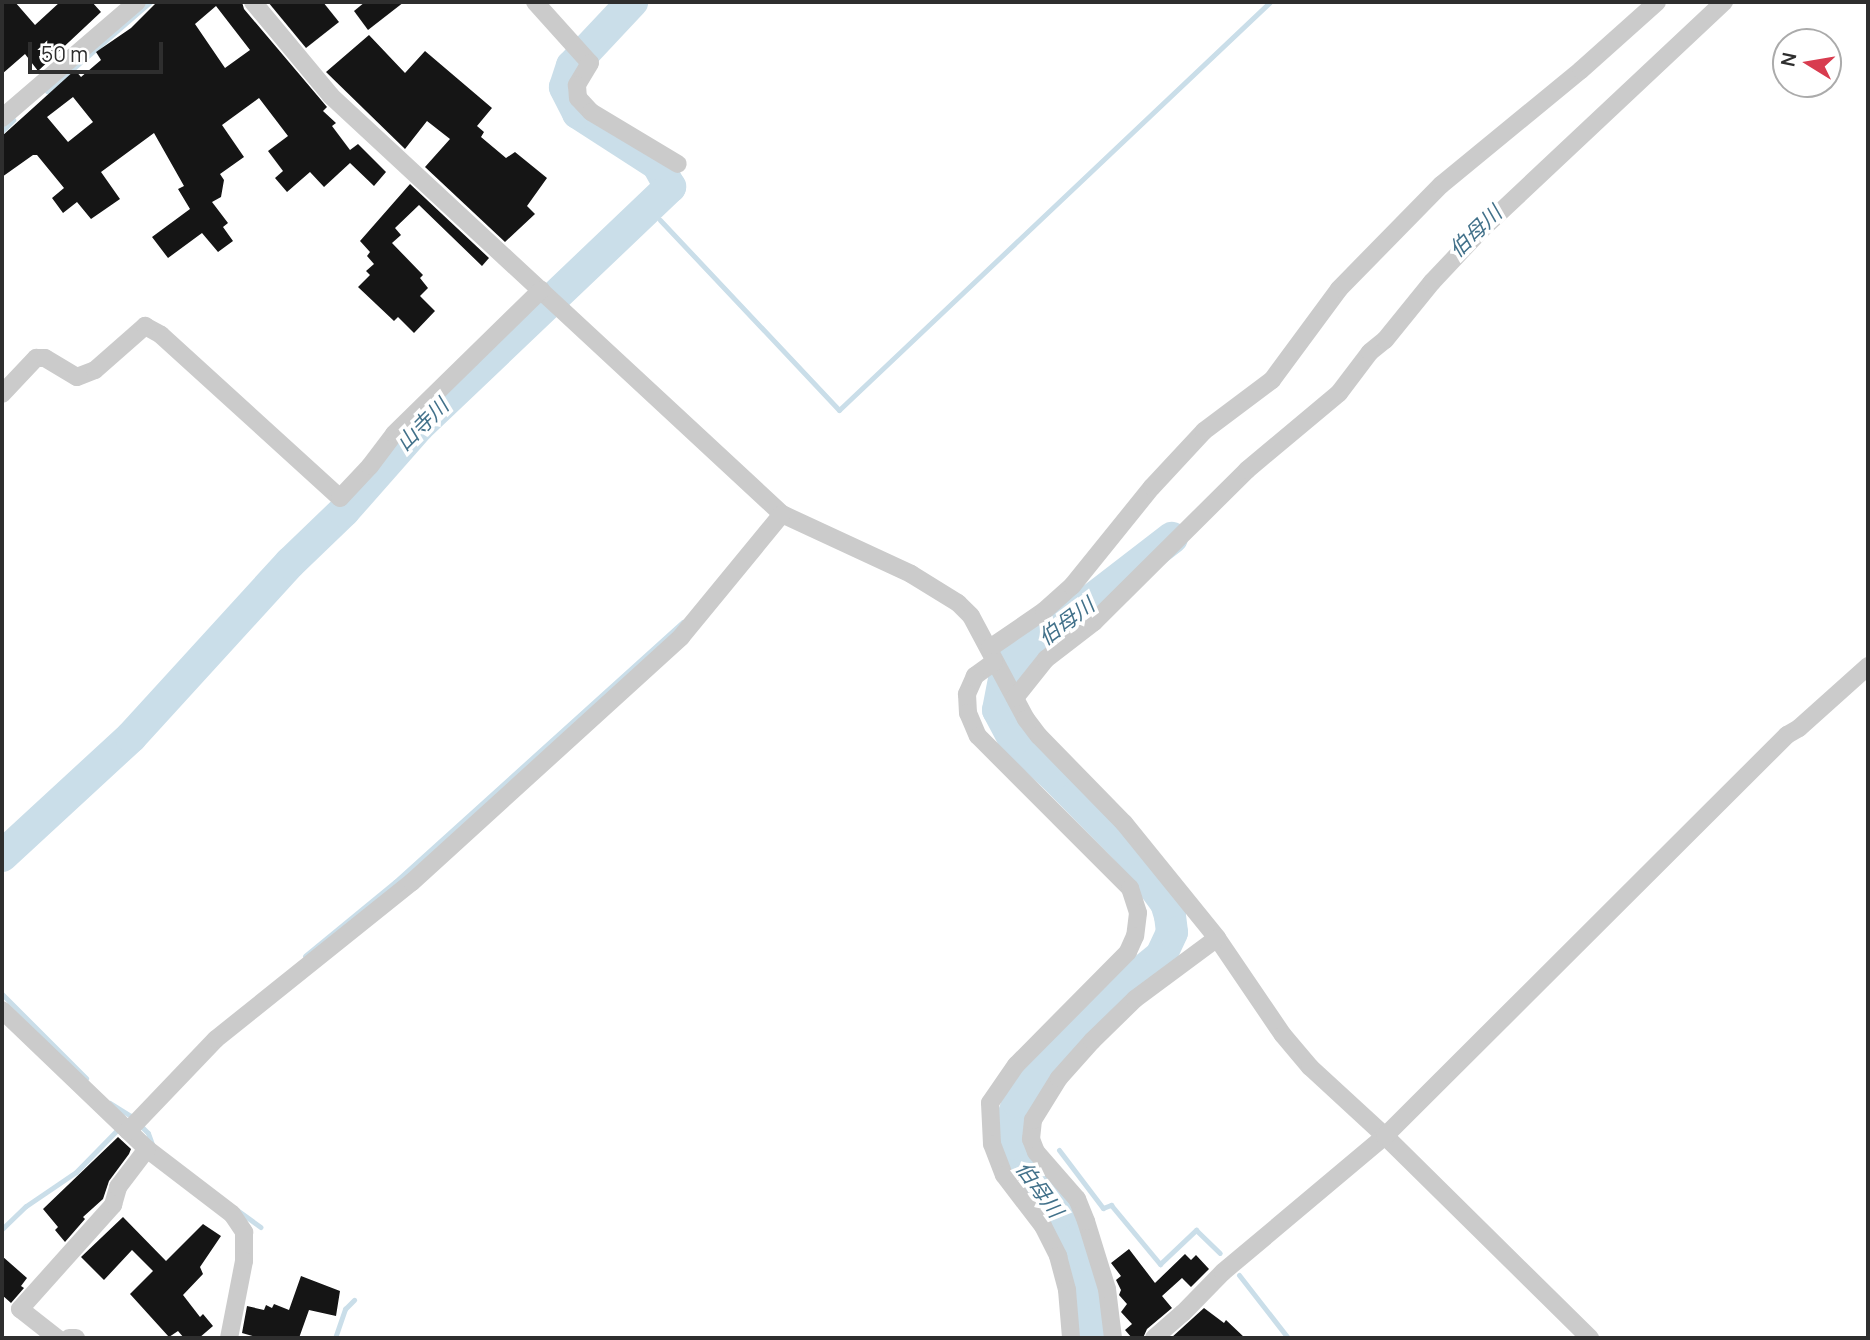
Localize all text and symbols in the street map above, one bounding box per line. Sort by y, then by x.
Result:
scale bar [32,28,166,72]
north arrow [1772,28,1842,98]
text: 50 m [41,40,88,68]
text: N [1774,50,1802,69]
water label: 伯母川 [1444,200,1506,262]
water label: 山寺川 [391,393,453,455]
water label: 伯母川 [1033,592,1099,650]
water label: 伯母川 [1011,1156,1069,1222]

